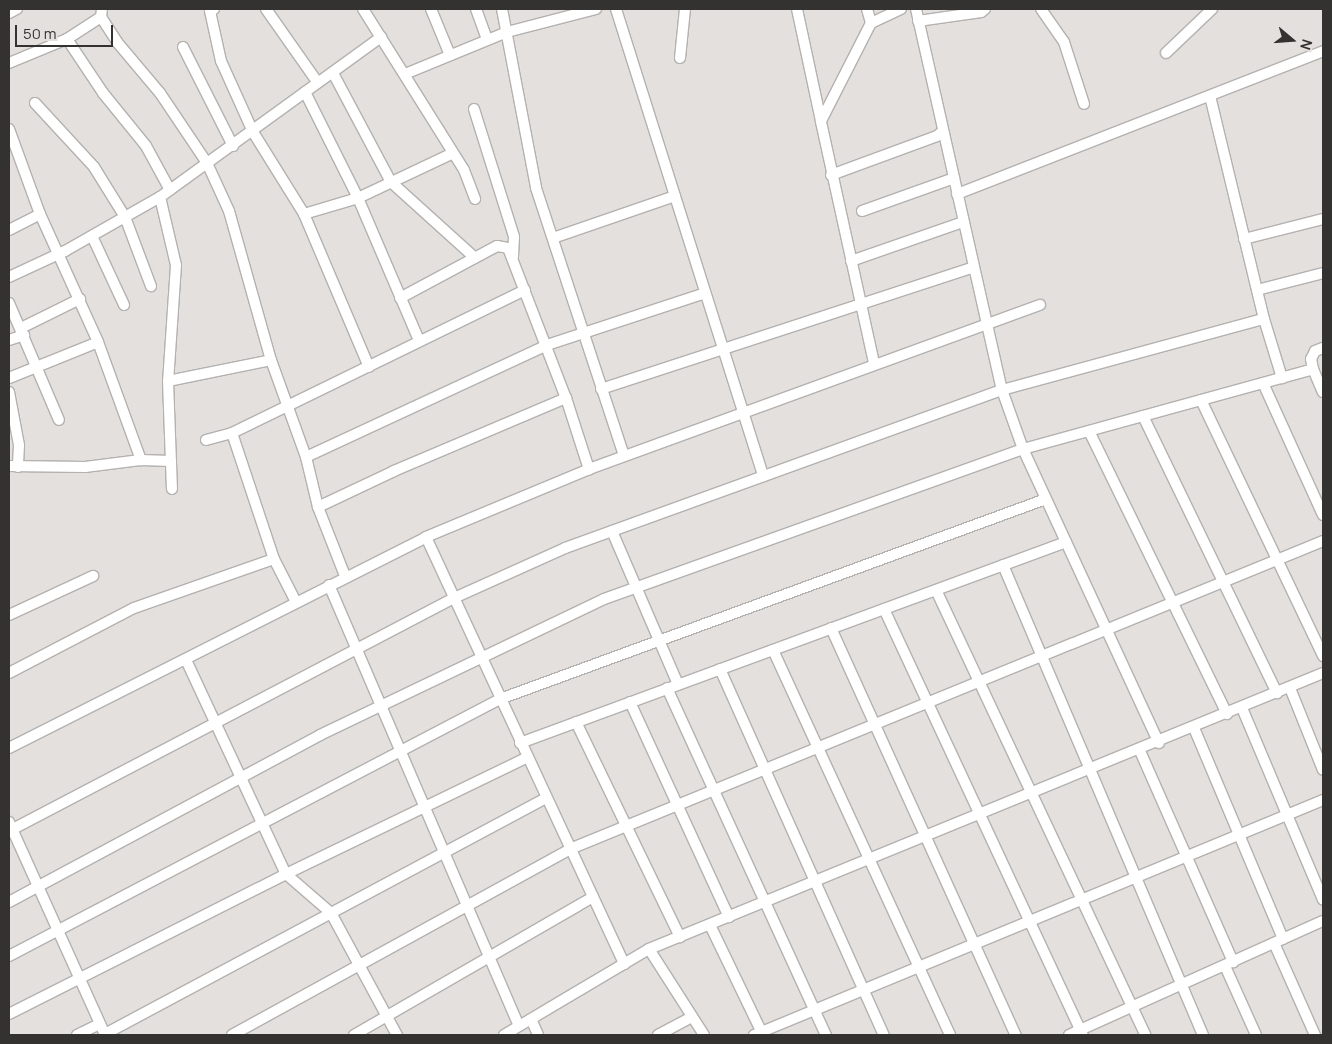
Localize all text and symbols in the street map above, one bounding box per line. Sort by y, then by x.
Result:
scale bar [18,15,115,47]
north arrow [1267,15,1317,65]
text: 50 m [23,23,57,44]
text: N [1296,37,1317,53]

